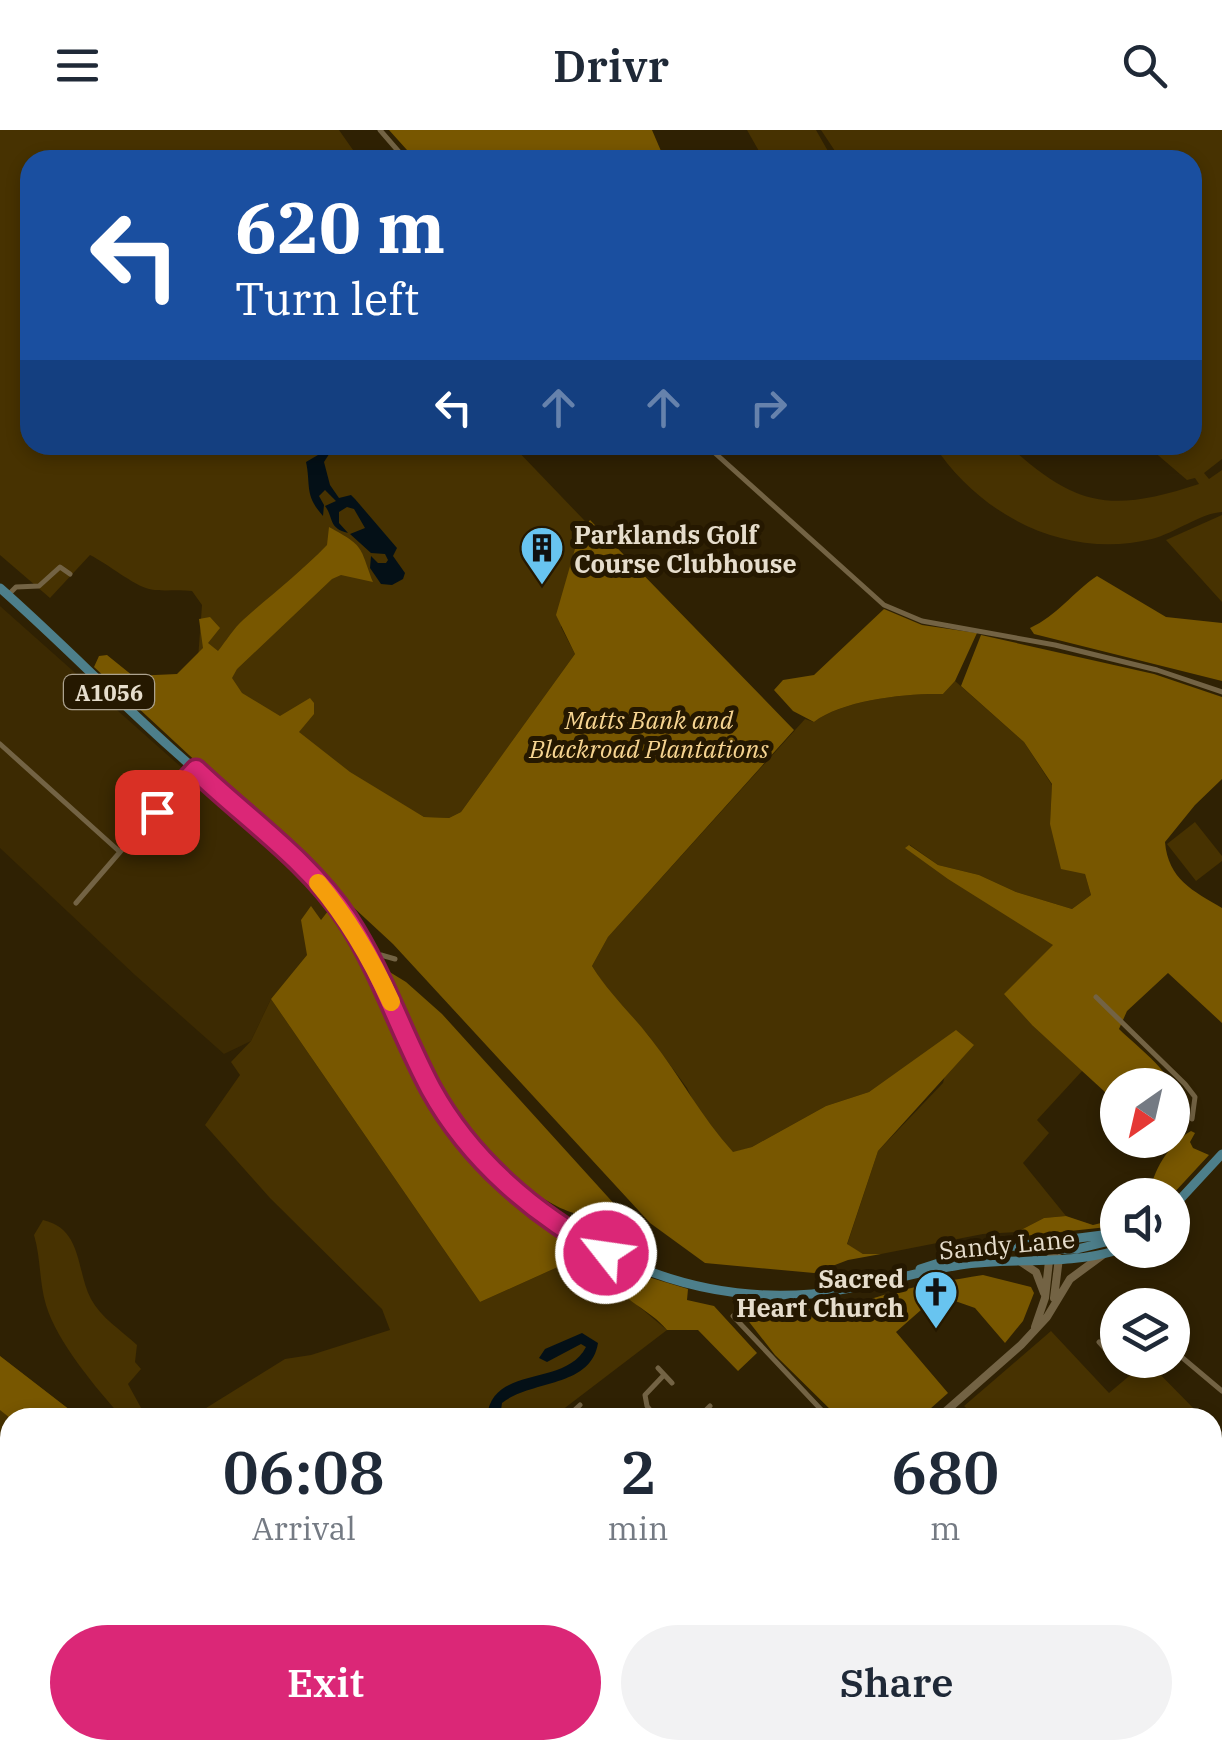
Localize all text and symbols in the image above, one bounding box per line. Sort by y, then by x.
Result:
text: Drivr [553,36,669,94]
icon: menu [50,38,105,93]
icon: search [1117,38,1172,93]
text: 620 m [235,181,445,272]
icon: left [70,190,200,320]
text: Turn left [235,269,419,327]
icon: left [426,380,481,435]
icon: ahead [531,380,586,435]
icon: ahead [636,380,691,435]
icon: right [741,380,796,435]
place label: Parklands Golf Course Clubhouse [574,518,797,580]
building icon: Parklands Golf Course Clubhouse [519,525,565,586]
road number: A1056 [64,675,154,709]
park label: Matts Bank and Blackroad Plantations [528,703,769,765]
pin [115,770,200,855]
icon: arrive [130,785,185,840]
north arrow [1100,1068,1190,1158]
map controls [1100,1068,1190,1378]
button: sound [1100,1178,1190,1268]
position arrow [554,1201,658,1305]
street label: Sandy Lane [938,1222,1076,1266]
place label: Sacred Heart Church [736,1262,904,1324]
church icon: Sacred Heart Church [913,1269,959,1330]
button: layers [1100,1288,1190,1378]
text: 06:08 [223,1432,385,1511]
text: 2 [620,1432,656,1511]
text: 680 [891,1432,999,1511]
text: Arrival [252,1507,356,1549]
text: min [607,1507,668,1549]
text: m [930,1507,960,1549]
button: Exit [50,1625,601,1740]
button: Share [621,1625,1172,1740]

